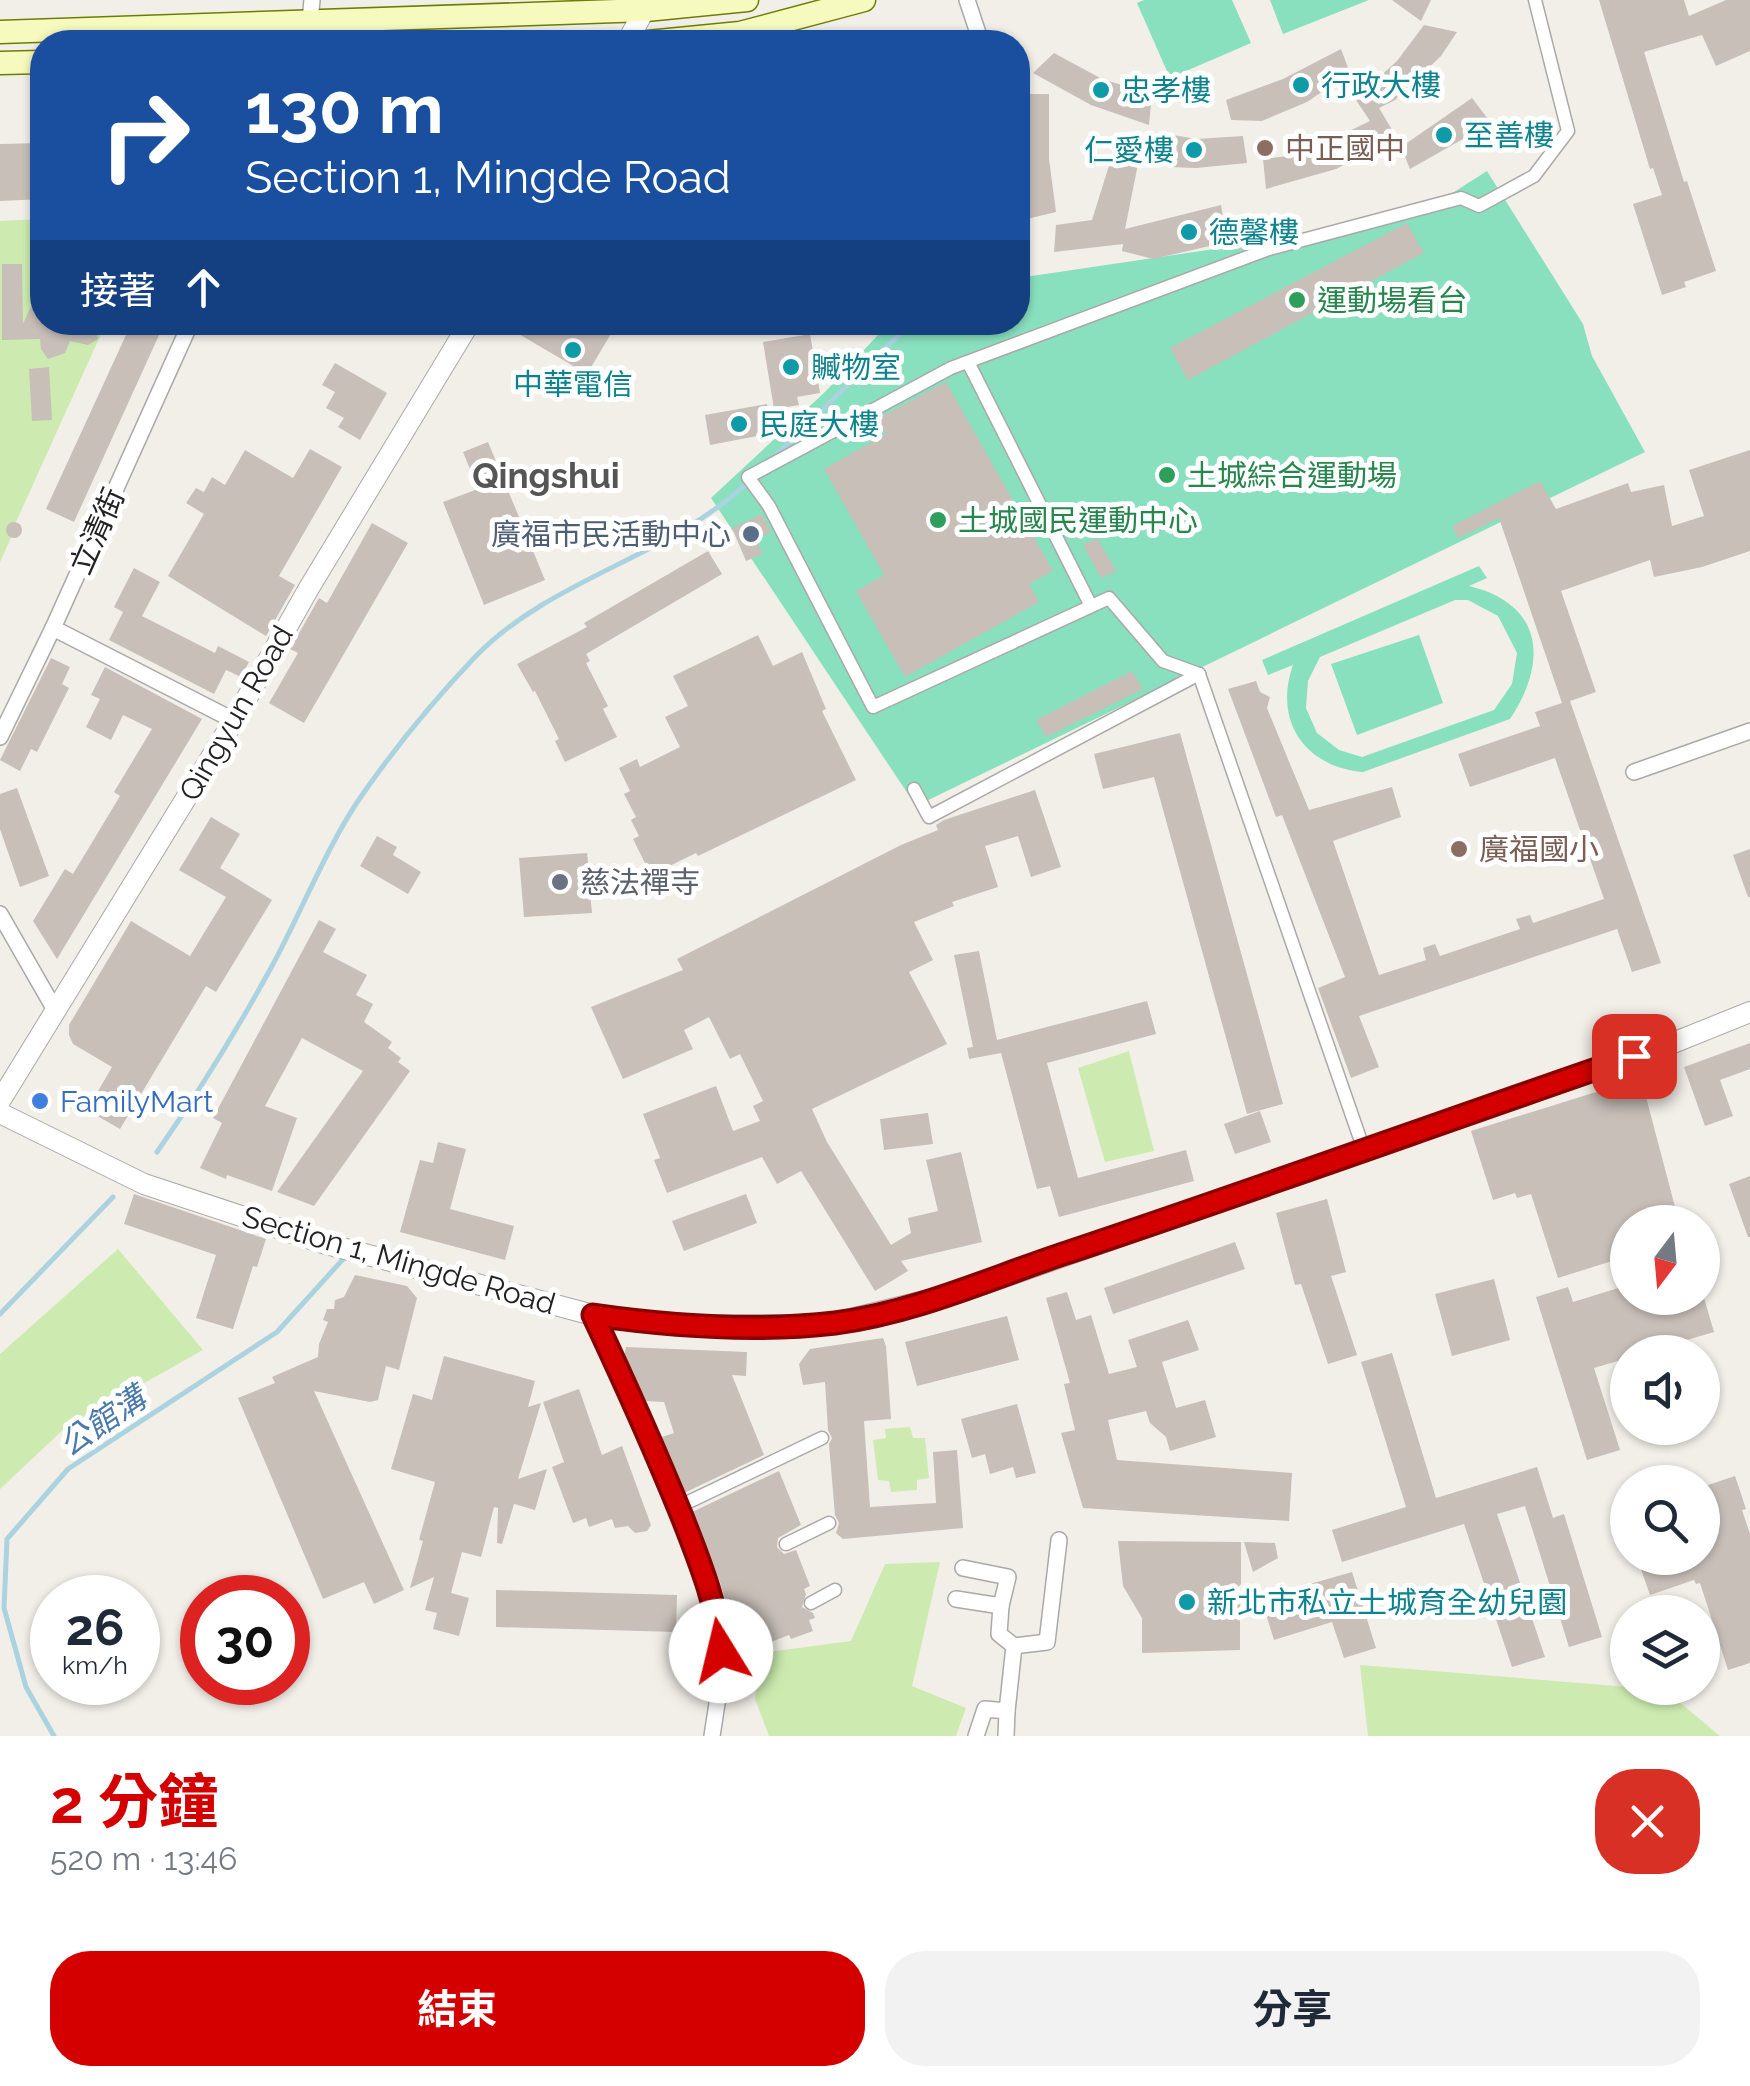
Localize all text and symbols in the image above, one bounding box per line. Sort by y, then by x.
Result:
text: 130 m [245,67,444,149]
place label: 行政大樓 [1321,68,1441,103]
icon: right [80,70,210,200]
place label: 忠孝樓 [1121,73,1211,108]
marker: 行政大樓 [1290,74,1312,96]
marker: 忠孝樓 [1090,79,1112,101]
place label: 至善樓 [1464,118,1554,153]
marker: 至善樓 [1433,124,1455,146]
place label: 中正國中 [1285,131,1405,166]
place label: 仁愛樓 [1084,133,1174,168]
marker: 中正國中 [1254,137,1276,159]
marker: 仁愛樓 [1183,139,1205,161]
text: Section 1, Mingde Road [245,151,731,204]
place label: 德馨樓 [1209,215,1299,250]
marker: 德馨樓 [1178,221,1200,243]
icon: ahead [176,260,231,315]
text: 接著 [80,268,156,313]
place label: 運動場看台 [1317,283,1467,318]
marker: 運動場看台 [1286,289,1308,311]
marker: 中華電信 [562,339,584,361]
place label: 贓物室 [811,350,901,385]
marker: 贓物室 [780,356,802,378]
place label: 中華電信 [513,367,633,402]
place label: 民庭大樓 [759,407,879,442]
marker: 民庭大樓 [728,413,750,435]
district label: Qingshui [472,455,620,496]
place label: 土城綜合運動場 [1187,458,1397,493]
marker: 土城綜合運動場 [1156,464,1178,486]
street label: 立清街 [63,483,131,579]
place label: 土城國民運動中心 [958,503,1198,538]
marker: 土城國民運動中心 [927,509,949,531]
place label: 廣福市民活動中心 [491,517,731,552]
marker: 廣福市民活動中心 [740,523,762,545]
street label: Qingyun Road [172,619,300,807]
place label: 廣福國小 [1479,832,1599,867]
marker: 廣福國小 [1448,838,1470,860]
place label: 慈法禪寺 [580,865,700,900]
marker: 慈法禪寺 [549,871,571,893]
pin [1592,1014,1677,1099]
icon: arrive [1607,1029,1662,1084]
place label: FamilyMart [60,1084,213,1119]
marker: FamilyMart [29,1090,51,1112]
street label: Section 1, Mingde Road [239,1199,559,1321]
north arrow [1610,1205,1720,1315]
map controls [1610,1205,1720,1705]
button: sound [1610,1335,1720,1445]
water label: 公館溝 [52,1377,155,1463]
button: search [1610,1465,1720,1575]
speed limit sign: 30 [180,1575,310,1705]
place label: 新北市私立土城育全幼兒園 [1207,1585,1567,1620]
marker: 新北市私立土城育全幼兒園 [1176,1591,1198,1613]
button: layers [1610,1595,1720,1705]
text: 26 [66,1598,124,1657]
position arrow [669,1599,773,1703]
text: km/h [62,1650,128,1680]
text: 2 分鐘 [50,1767,218,1837]
button: close [1595,1769,1700,1874]
text: 520 m · 13:46 [50,1840,237,1877]
button: 結束 [50,1951,865,2066]
button: 分享 [885,1951,1700,2066]

